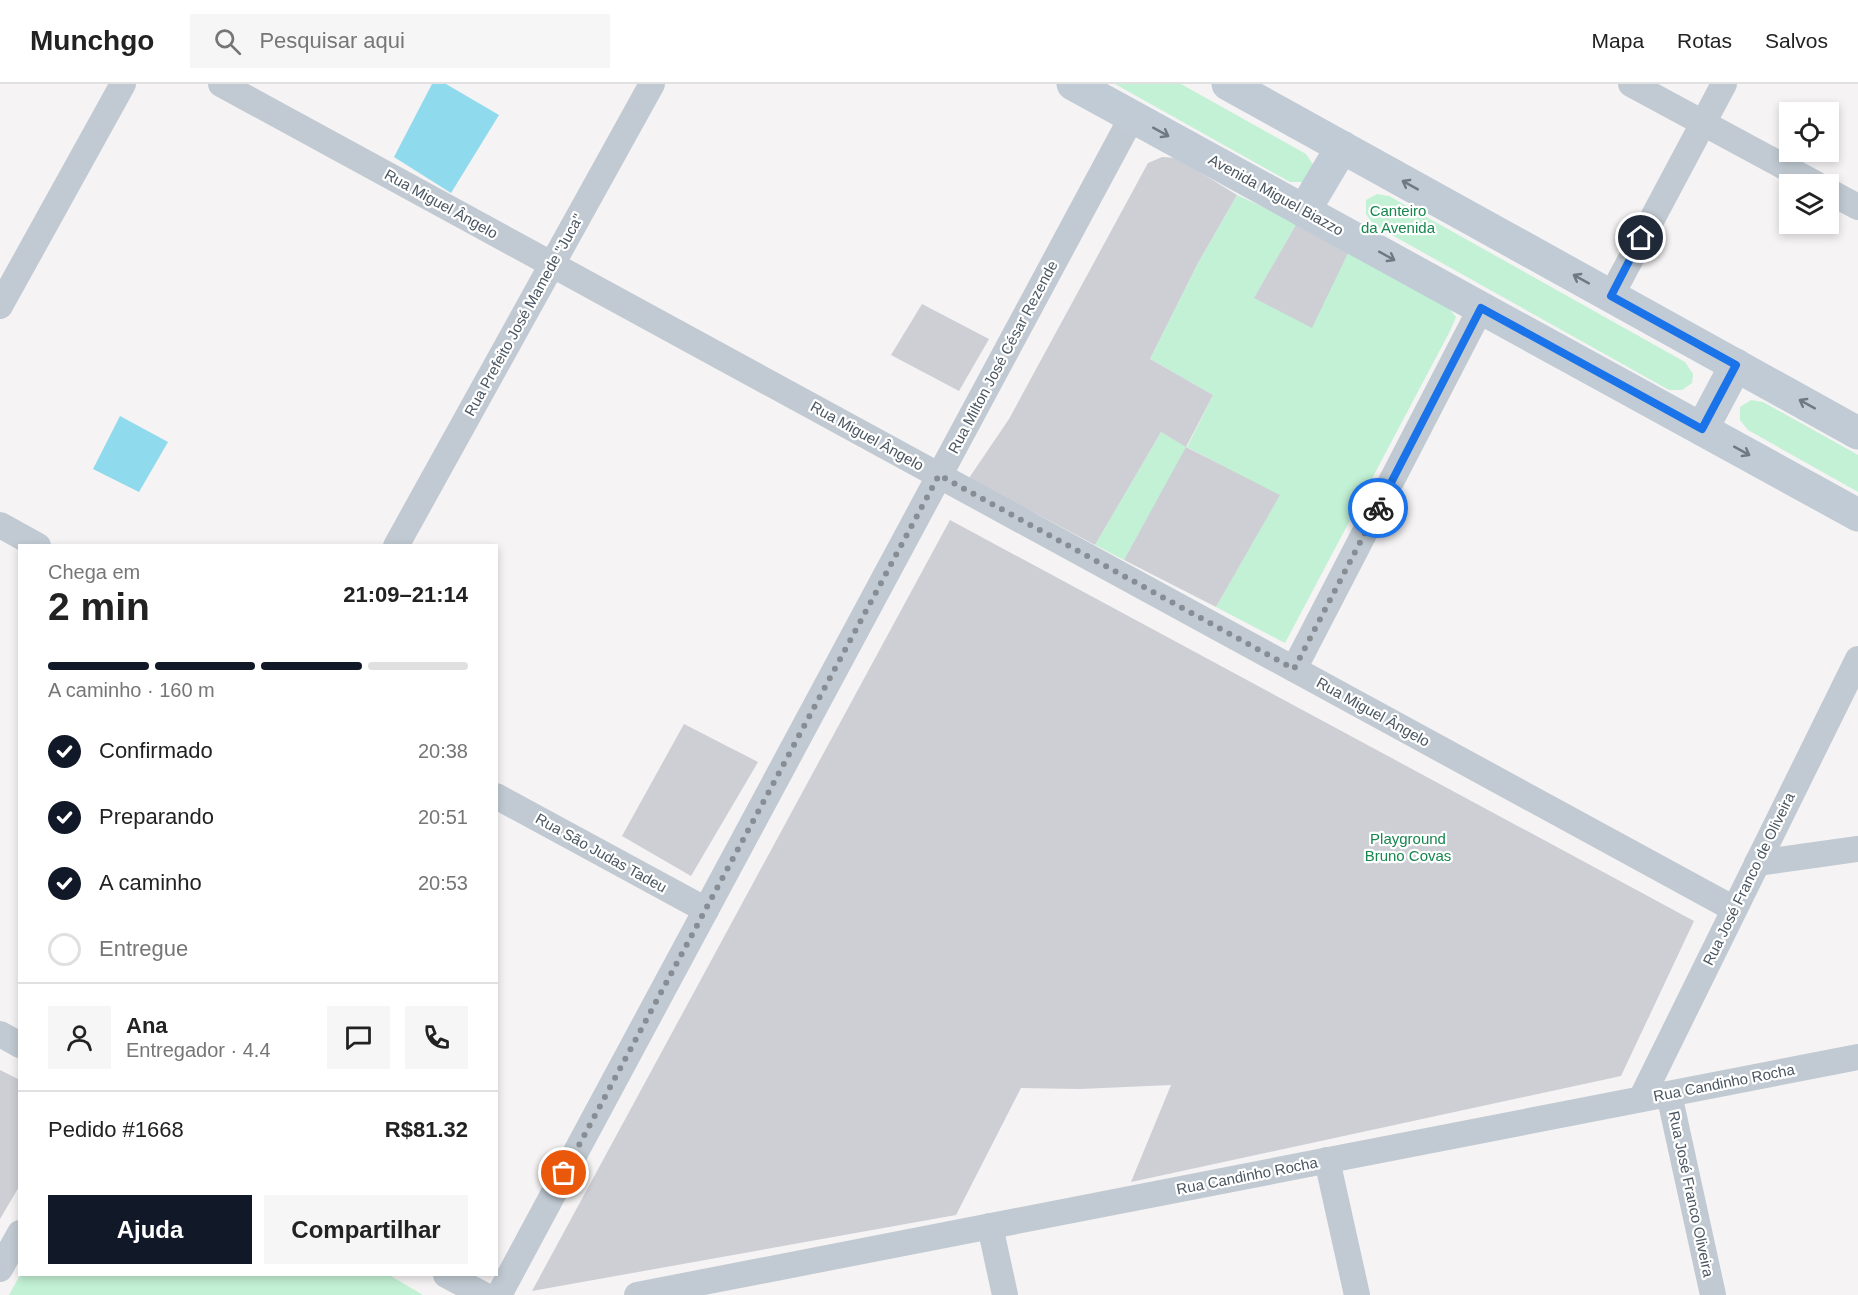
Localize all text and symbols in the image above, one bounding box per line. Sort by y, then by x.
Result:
search box [190,14,610,68]
text: Munchgo [30,25,154,56]
icon: search [211,25,244,58]
text: Pesquisar aqui [259,28,405,53]
text: Mapa [1592,29,1644,52]
text: Rotas [1677,29,1732,52]
text: Salvos [1765,29,1828,52]
map controls [1779,102,1839,234]
button: locate [1779,102,1839,162]
one-way arrow [1151,127,1169,138]
street label: Avenida Miguel Biazzo [1206,150,1347,239]
street label: Rua Miguel Ângelo [382,165,501,242]
button: layers [1779,174,1839,234]
one-way arrow [1402,179,1420,190]
park label: Canteiro da Avenida [1361,202,1436,236]
street label: Rua Prefeito José Mamede "Juca" [461,211,586,419]
pin [1615,212,1666,263]
icon: home [1624,221,1657,254]
one-way arrow [1378,250,1395,262]
street label: Rua Milton José César Rezende [944,257,1061,456]
one-way arrow [1573,273,1590,285]
street label: Rua Miguel Ângelo [808,397,927,474]
one-way arrow [1799,398,1816,410]
one-way arrow [1733,445,1750,457]
courier [1348,478,1408,538]
icon: bike [1362,492,1395,525]
text: Chega em [48,561,140,583]
text: 21:09–21:14 [343,582,468,607]
text: 2 min [48,585,150,628]
street label: Rua Miguel Ângelo [1314,673,1433,750]
text: A caminho · 160 m [48,679,215,701]
icon: check [48,735,81,768]
text: Confirmado [99,738,213,763]
text: 20:38 [418,740,468,762]
street label: Rua José Franco de Oliveira [1699,789,1798,968]
icon: check [48,801,81,834]
text: Preparando [99,804,214,829]
text: 20:51 [418,806,468,828]
street label: Rua São Judas Tadeu [533,809,670,896]
park label: Playground Bruno Covas [1365,830,1451,864]
icon: check [48,867,81,900]
text: A caminho [99,870,202,895]
text: 20:53 [418,872,468,894]
text: Entregue [99,936,188,961]
button: person [48,1006,111,1069]
button: chat [327,1006,390,1069]
button: phone [405,1006,468,1069]
text: Ana [126,1013,168,1038]
text: Entregador · 4.4 [126,1039,271,1061]
street label: Rua Candinho Rocha [1652,1060,1797,1105]
street label: Rua José Franco Oliveira [1666,1109,1718,1279]
text: Pedido #1668 [48,1117,184,1142]
text: R$81.32 [385,1117,468,1142]
pin [538,1147,589,1198]
street label: Rua Candinho Rocha [1175,1153,1320,1198]
icon: bag [547,1156,580,1189]
button: Ajuda [48,1195,252,1264]
button: Compartilhar [264,1195,468,1264]

